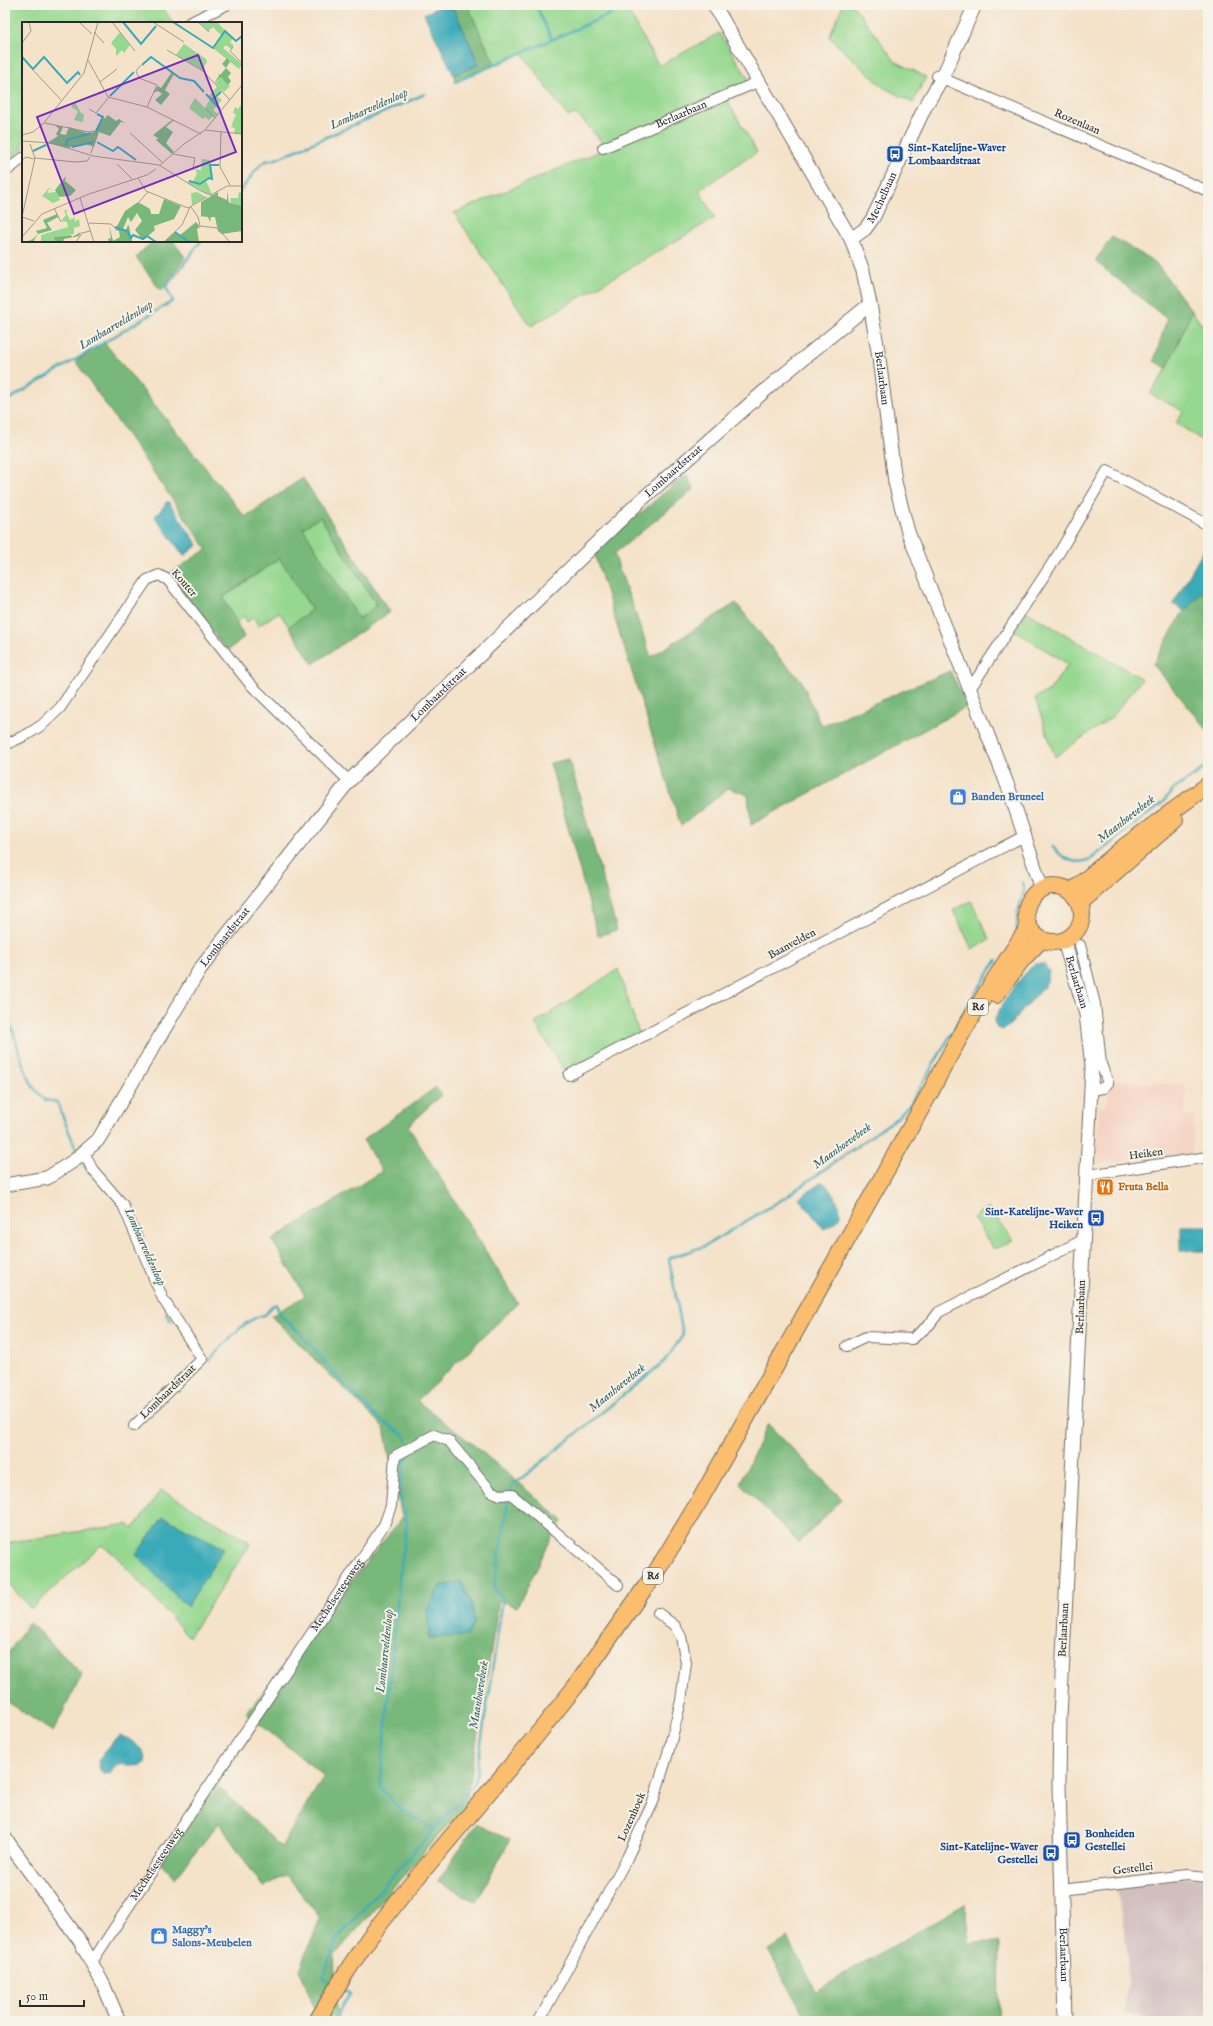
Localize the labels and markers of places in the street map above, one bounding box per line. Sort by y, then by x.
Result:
place label: Sint-Katelijne-Waver Lombaardstraat [907,141,1007,168]
bus stop icon: Sint-Katelijne-Waver Lombaardstraat [885,144,905,164]
shop icon: Banden Bruneel [948,787,968,807]
place label: Banden Bruneel [971,790,1045,804]
restaurant icon: Fruta Bella [1095,1177,1115,1197]
place label: Fruta Bella [1118,1180,1169,1194]
place label: Sint-Katelijne-Waver Heiken [985,1205,1084,1232]
bus stop icon: Sint-Katelijne-Waver Heiken [1086,1208,1106,1228]
place label: Bonheiden Gestellei [1085,1827,1135,1854]
bus stop icon: Bonheiden Gestellei [1062,1830,1082,1850]
place label: Sint-Katelijne-Waver Gestellei [940,1840,1039,1867]
bus stop icon: Sint-Katelijne-Waver Gestellei [1041,1843,1061,1863]
place label: Maggy's Salons-Meubelen [172,1923,252,1950]
shop icon: Maggy's Salons-Meubelen [149,1926,169,1946]

